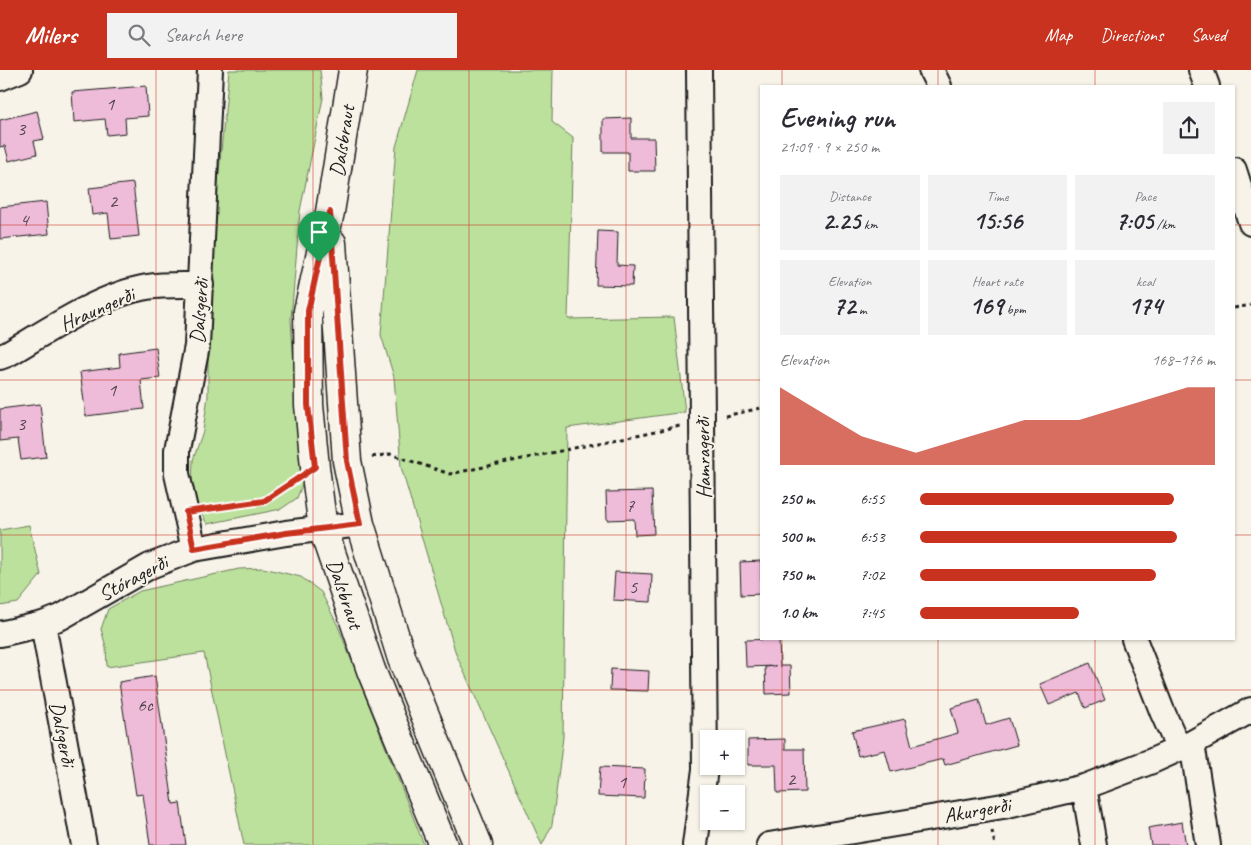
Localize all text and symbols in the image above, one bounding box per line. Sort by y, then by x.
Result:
search box [107,13,457,58]
text: Milers [25,20,77,50]
icon: search [125,21,153,49]
text: Search here [165,23,242,47]
text: Map [1045,24,1072,46]
text: Directions [1100,24,1163,46]
text: Saved [1191,24,1226,46]
house number: 1 [106,92,116,116]
text: Evening run [780,100,895,135]
street label: Dalsbraut [324,101,361,179]
button: share [1163,102,1215,154]
house number: 3 [17,117,27,141]
text: 21:09 · 9 × 250 m [780,137,879,157]
text: Distance [829,188,871,205]
text: Time [987,188,1008,205]
text: Pace [1134,188,1156,205]
house number: 2 [109,189,119,213]
text: 2.25 [822,205,860,237]
text: 15:56 [973,205,1022,237]
text: 7:05 [1115,205,1153,237]
house number: 4 [20,208,31,232]
pin [298,211,340,262]
text: km [860,216,878,233]
text: /km [1153,216,1175,233]
icon: arrive [305,218,333,246]
text: Elevation [828,273,871,290]
text: Heart rate [972,273,1023,290]
text: kcal [1136,273,1154,290]
street label: Dalsgerði [184,275,214,344]
street label: Hraungerði [56,280,141,337]
text: 72 [833,290,855,322]
text: 169 [969,290,1003,322]
text: 174 [1128,290,1162,322]
text: m [855,301,867,318]
text: bpm [1003,301,1026,318]
text: Elevation [780,350,829,370]
text: 168–176 m [1152,350,1215,370]
house number: 1 [108,378,118,402]
house number: 3 [17,412,27,436]
street label: Hamragerði [689,414,717,499]
text: 250 m [780,489,814,509]
text: 6:55 [860,489,885,509]
house number: 7 [626,494,636,518]
text: 500 m [780,527,814,547]
text: 6:53 [860,527,885,547]
street label: Stóragerði [94,548,175,607]
street label: Dalsbraut [321,556,370,634]
text: 750 m [780,565,814,585]
text: 7:02 [860,565,885,585]
house number: 5 [629,575,639,599]
text: 1.0 km [780,603,817,623]
text: 7:45 [860,603,885,623]
house number: 6c [137,693,154,717]
street label: Dalsgerði [44,700,83,771]
map controls [700,730,745,830]
button: + [700,730,745,775]
house number: 2 [787,767,797,791]
house number: 1 [618,770,628,794]
button: − [700,785,745,830]
street label: Akurgerði [942,791,1015,829]

